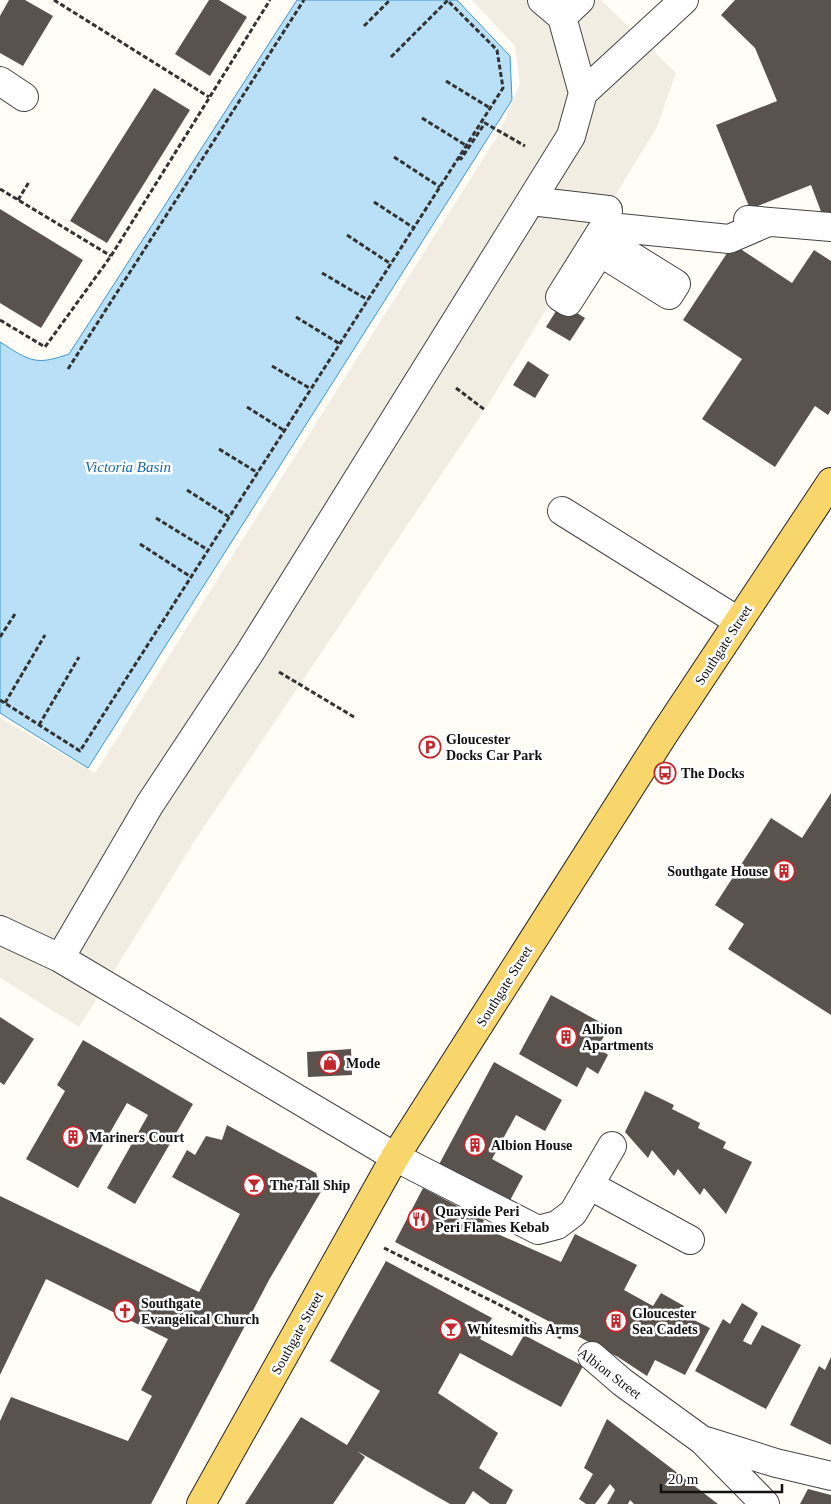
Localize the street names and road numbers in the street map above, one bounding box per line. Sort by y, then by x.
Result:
street label: Southgate Street [692,602,755,688]
street label: Southgate Street [474,943,535,1029]
street label: Southgate Street [269,1289,326,1377]
street label: Albion Street [575,1345,644,1402]

